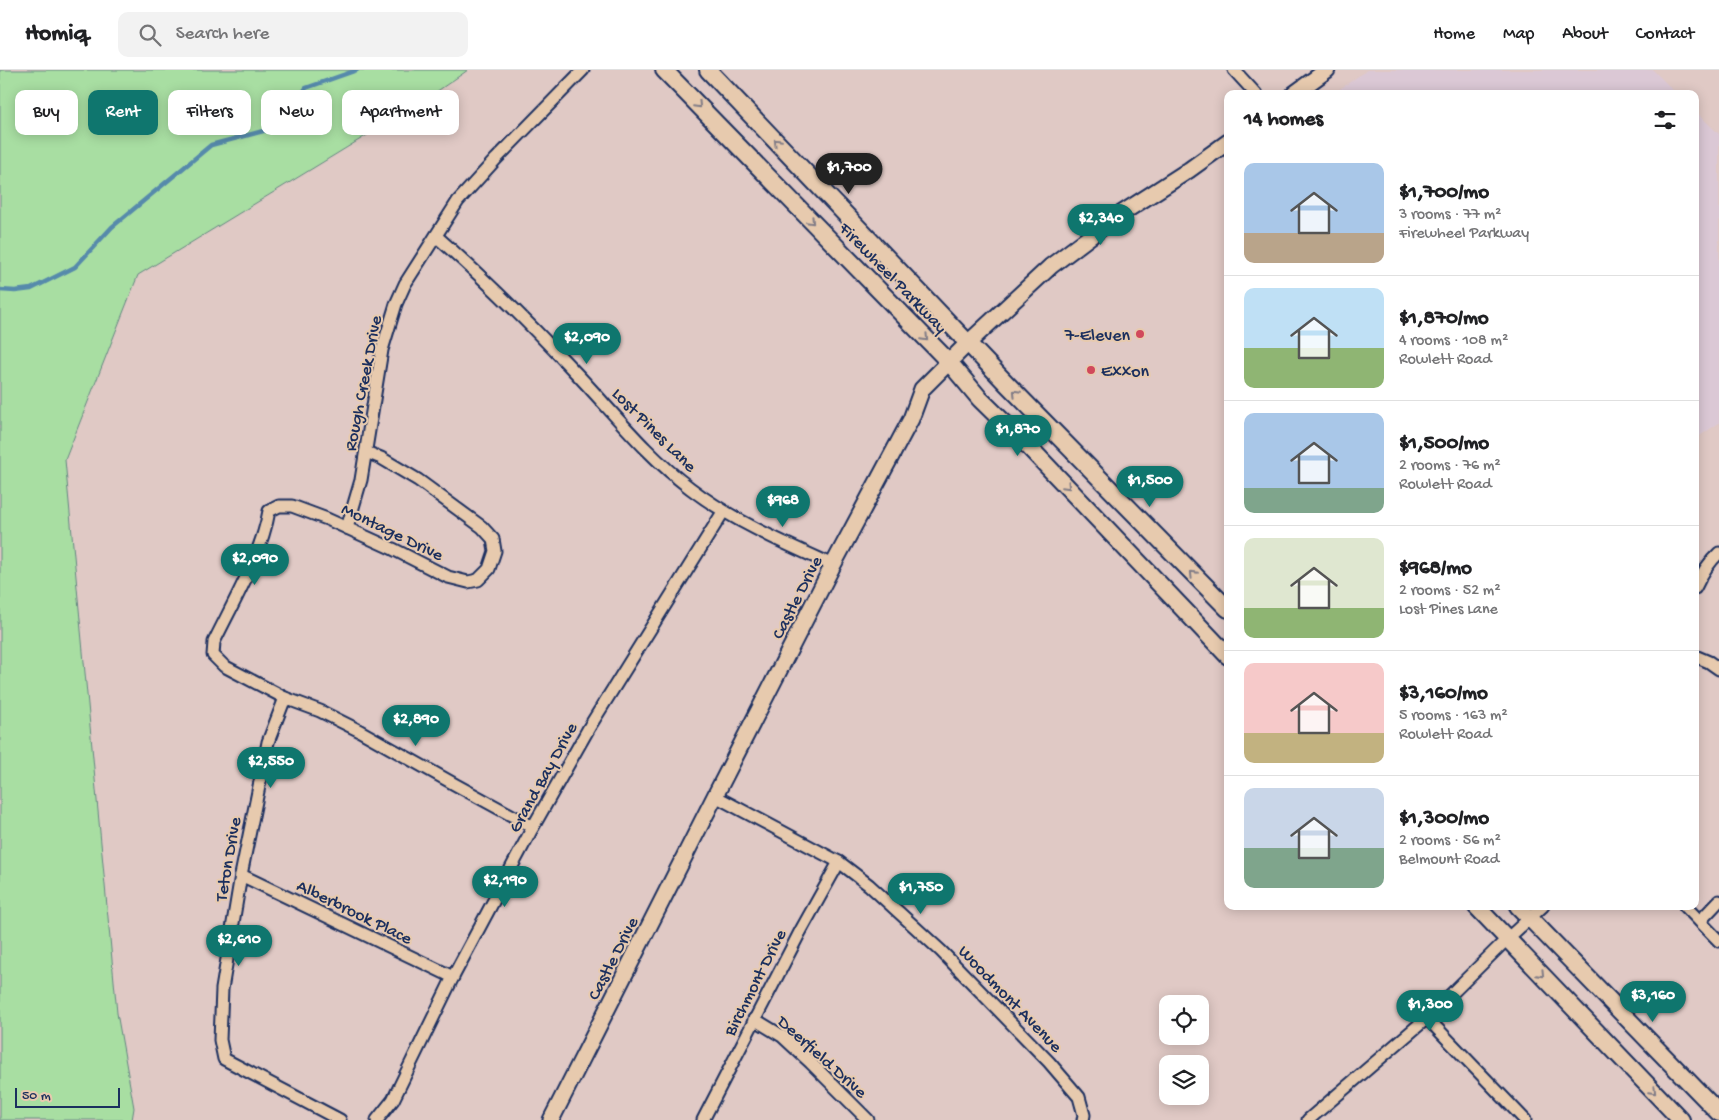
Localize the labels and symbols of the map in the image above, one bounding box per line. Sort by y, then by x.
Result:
one-way arrow [692,99,701,108]
one-way arrow [774,139,783,148]
pin: $1,700 [808,152,890,195]
pin: $2,340 [1060,204,1142,246]
one-way arrow [806,216,815,225]
street label: Firewheel Parkway [833,218,951,339]
street label: Rough Creek Drive [341,313,388,453]
pin: $2,090 [546,322,628,365]
place label: 7-Eleven [1064,326,1130,347]
marker: 7-Eleven [1134,328,1146,340]
one-way arrow [919,332,928,341]
place label: Exxon [1101,362,1149,383]
marker: Exxon [1085,364,1097,376]
street label: Lost Pines Lane [607,384,700,478]
one-way arrow [1013,390,1022,399]
pin: $1,870 [977,414,1059,457]
pin: $1,500 [1109,466,1191,508]
one-way arrow [1061,481,1070,490]
pin: $968 [753,486,813,528]
street label: Montage Drive [338,500,447,567]
pin: $2,090 [214,544,296,586]
street label: Castle Drive [768,552,828,643]
one-way arrow [1190,571,1199,580]
pin: $2,890 [375,704,457,747]
street label: Grand Bay Drive [505,719,583,837]
pin: $2,550 [230,746,312,789]
street label: Teton Drive [212,815,247,904]
pin: $2,190 [464,866,546,908]
pin: $1,750 [880,872,962,915]
street label: Alberbrook Place [293,876,416,951]
street label: Castle Drive [584,913,644,1004]
pin: $2,610 [198,924,280,967]
street label: Birchmont Drive [720,926,792,1041]
street label: Woodmont Avenue [953,942,1066,1058]
one-way arrow [1535,968,1544,977]
pin: $3,160 [1612,980,1694,1023]
pin: $1,300 [1389,990,1471,1032]
street label: Deerfield Drive [771,1011,871,1104]
scale bar [15,1085,120,1108]
one-way arrow [1647,1086,1656,1095]

